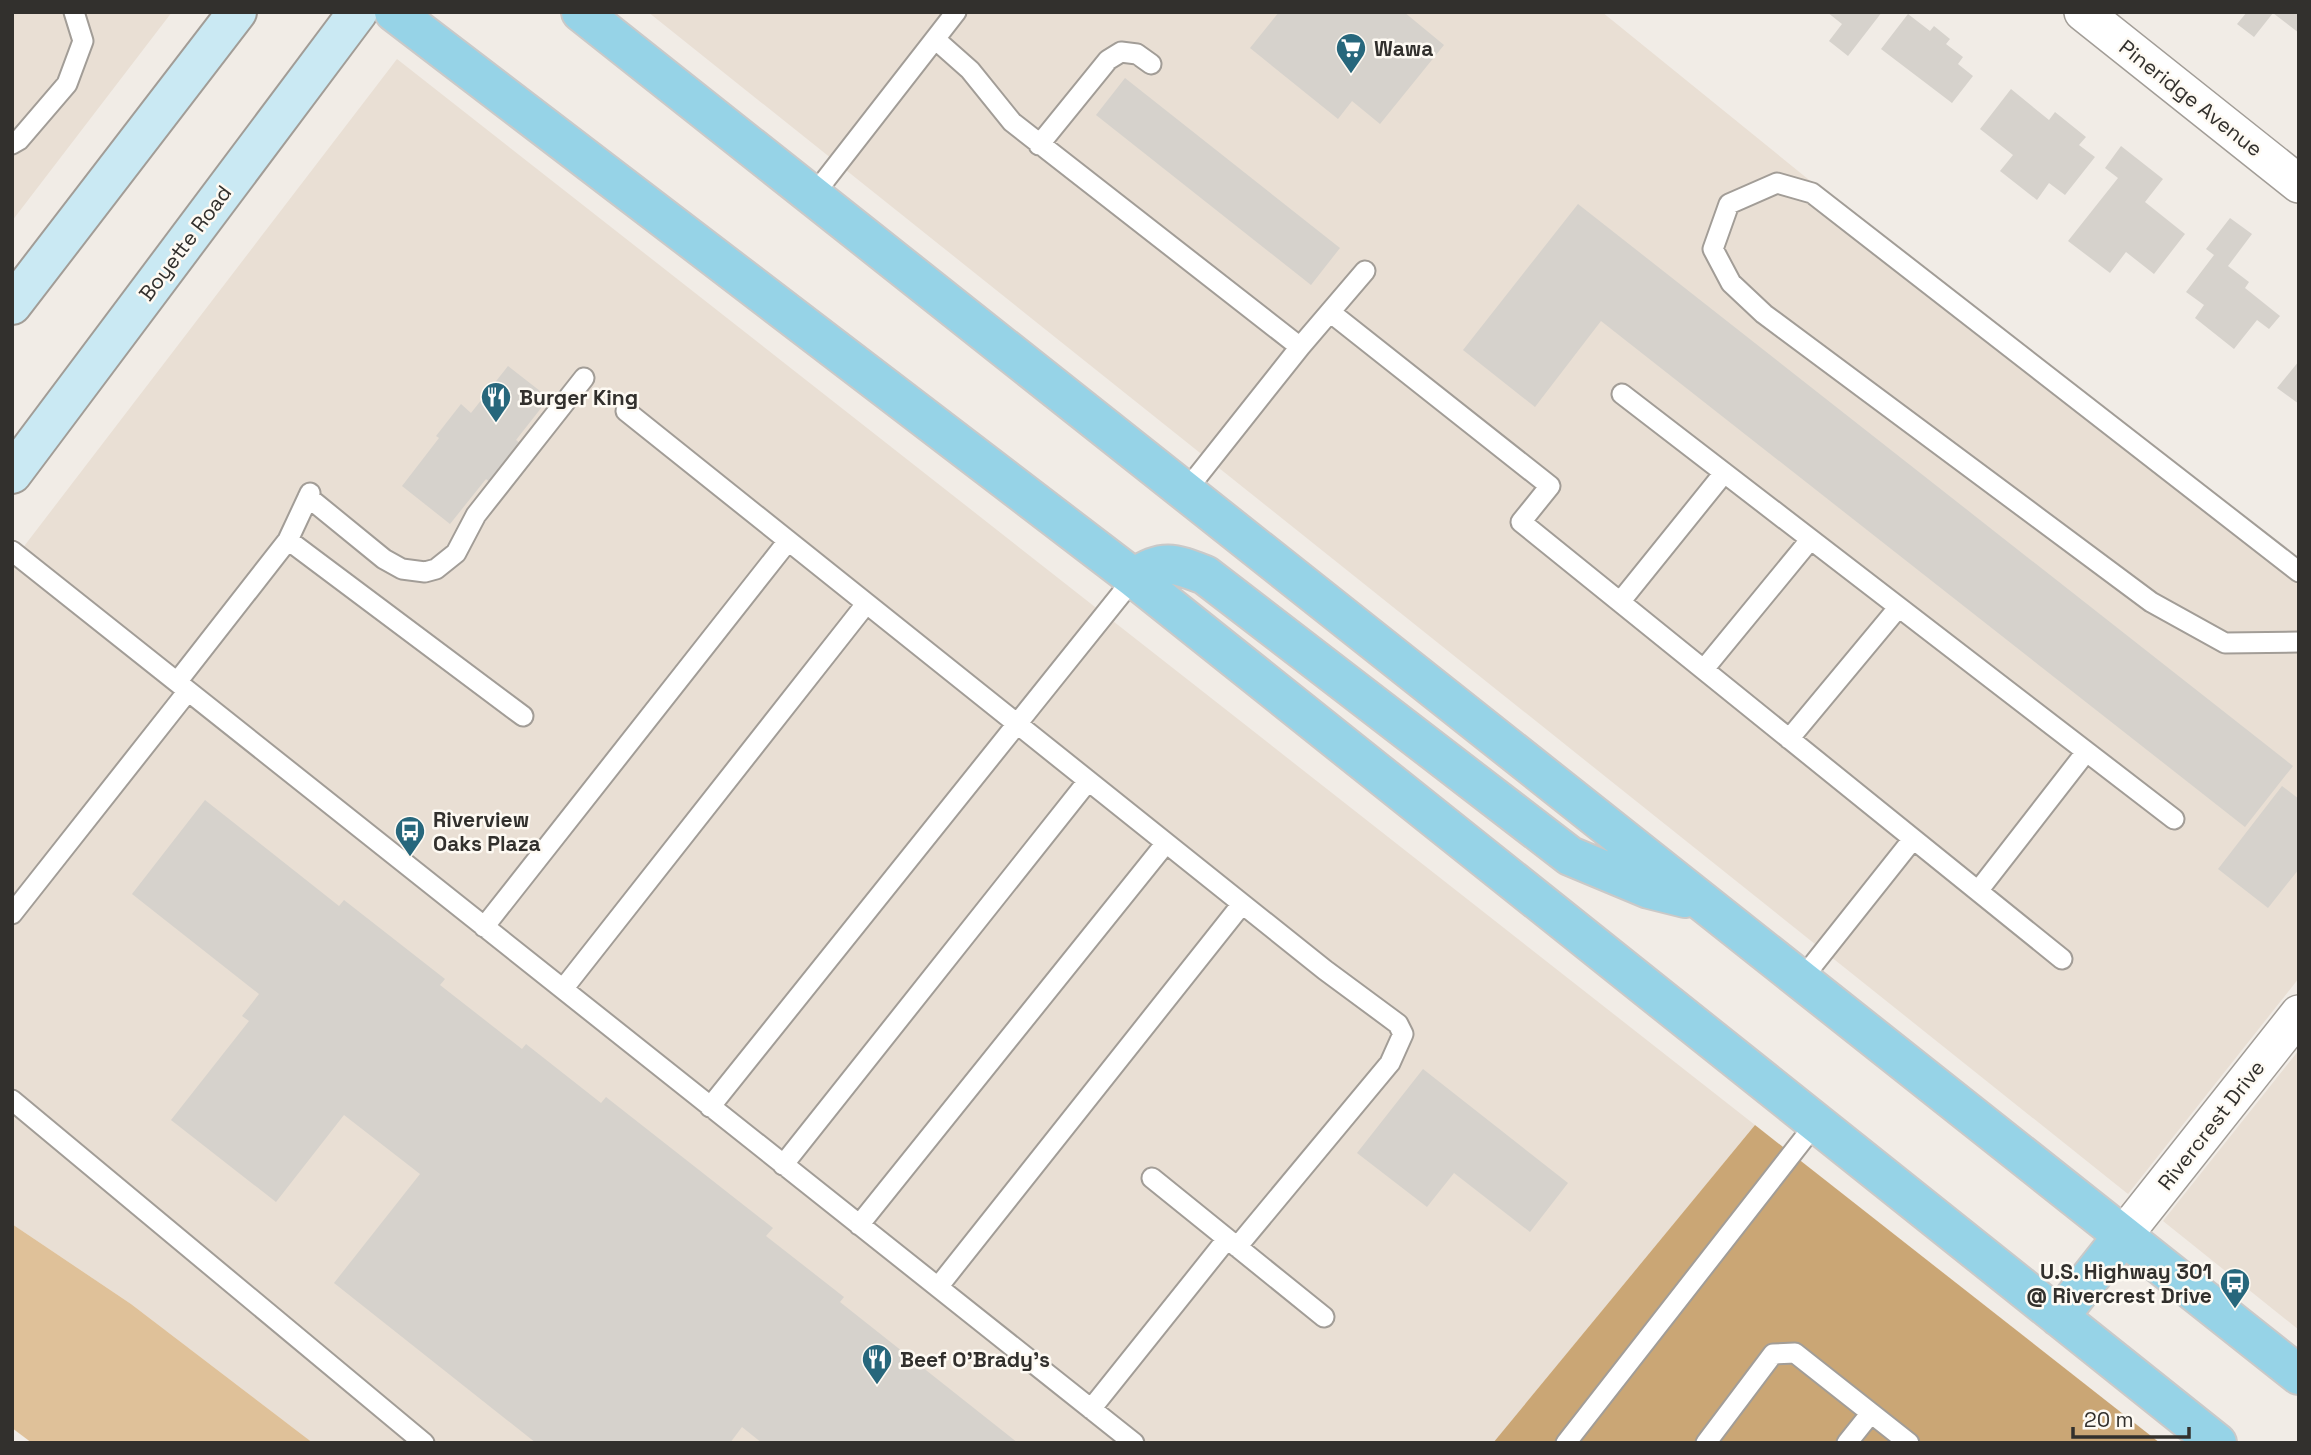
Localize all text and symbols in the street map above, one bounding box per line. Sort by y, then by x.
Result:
supermarket icon: Wawa [1334,31,1368,75]
street label: Pineridge Avenue [2114,34,2268,162]
place label: Wawa [1374,35,1433,62]
street label: Boyette Road [133,180,237,306]
restaurant icon: Burger King [479,380,513,424]
place label: Burger King [519,384,638,411]
place label: Riverview Oaks Plaza [433,806,541,857]
bus stop icon: Riverview Oaks Plaza [393,814,427,858]
street label: Rivercrest Drive [2152,1054,2270,1196]
place label: U.S. Highway 301 @ Rivercrest Drive [2026,1258,2212,1309]
bus stop icon: U.S. Highway 301 @ Rivercrest Drive [2218,1266,2252,1310]
restaurant icon: Beef O'Brady's [860,1342,894,1386]
place label: Beef O'Brady's [900,1346,1050,1373]
scale bar [2073,1396,2188,1440]
text: 20 m [2084,1406,2134,1433]

